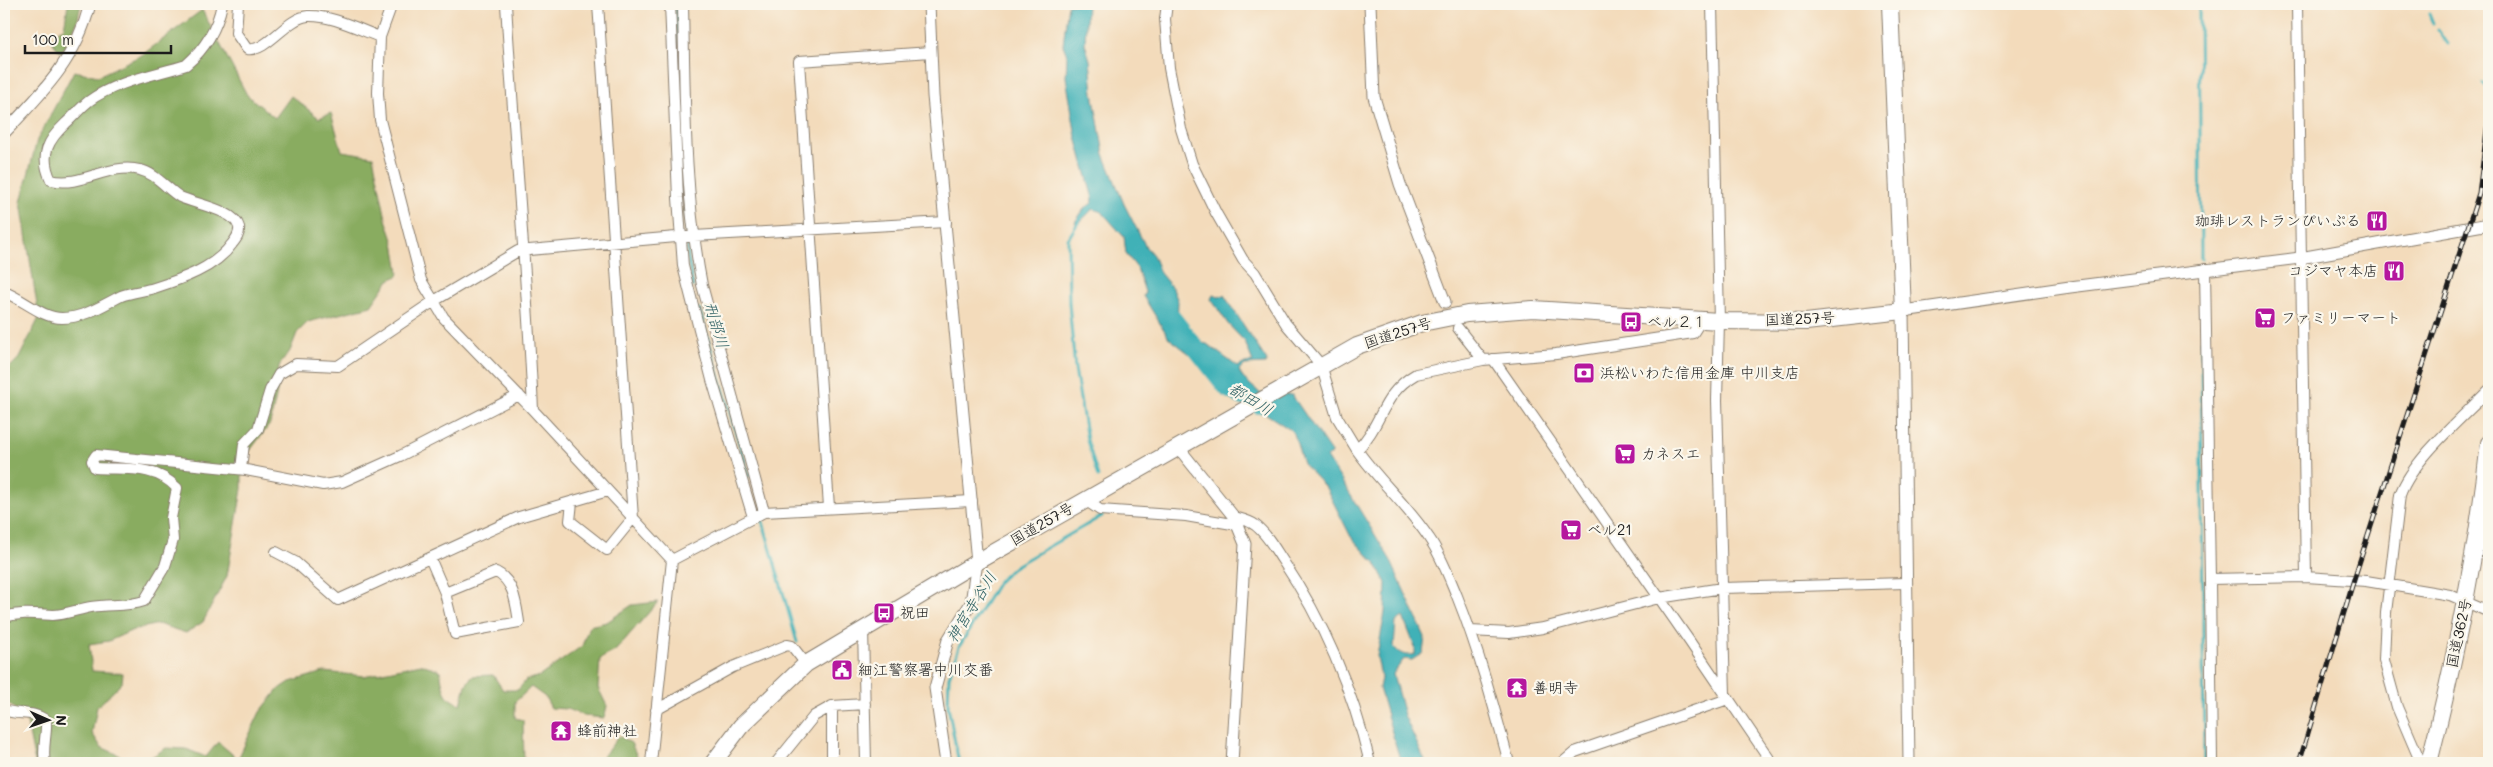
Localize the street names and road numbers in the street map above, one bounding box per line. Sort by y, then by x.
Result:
street label: 国道257号 [1764,307,1836,329]
street label: 国道257号 [1361,312,1434,352]
street label: 国道257号 [1006,497,1077,549]
street label: 国道362号 [2441,596,2475,670]

